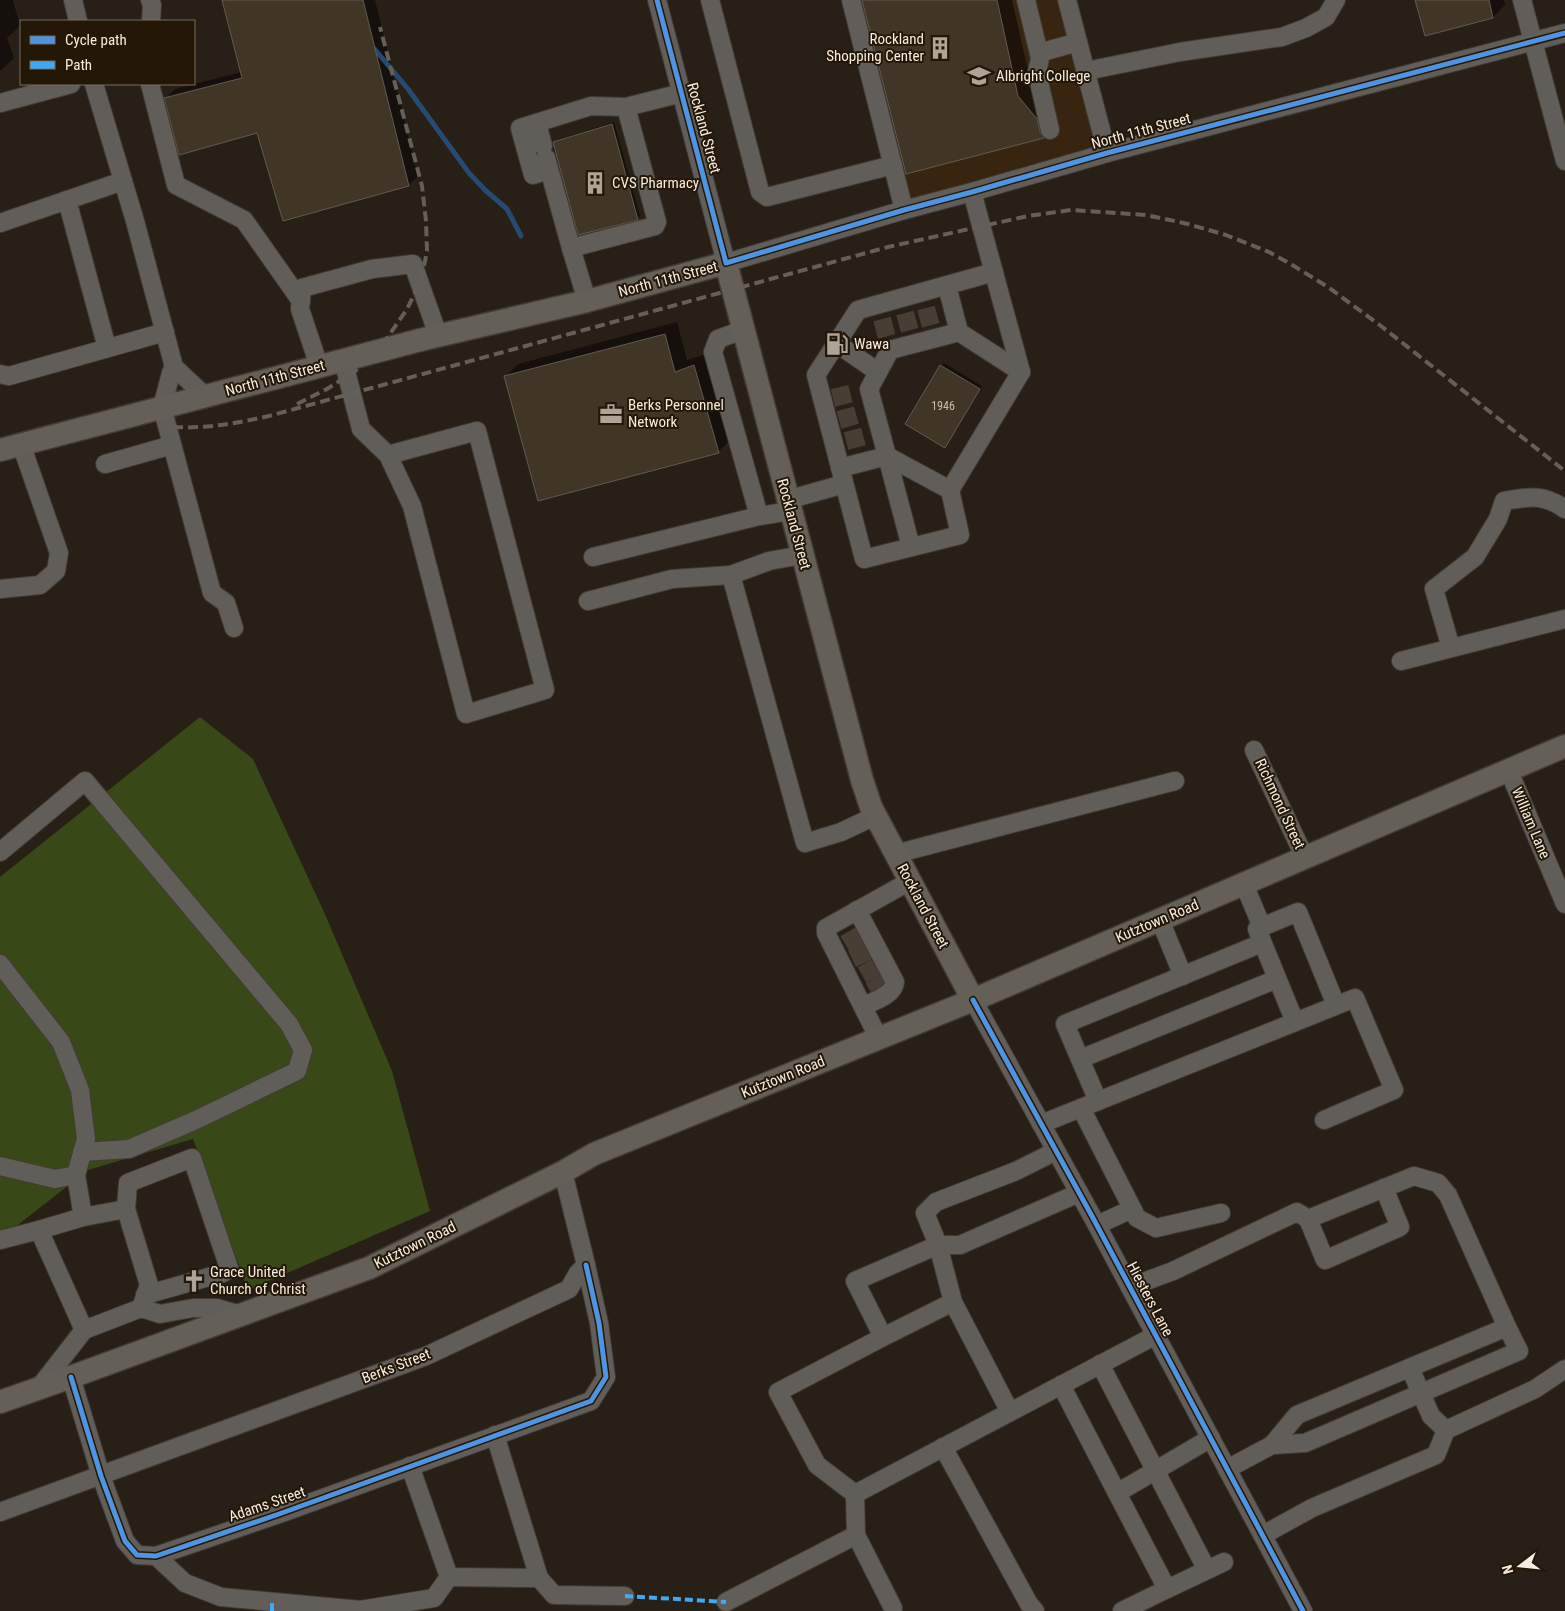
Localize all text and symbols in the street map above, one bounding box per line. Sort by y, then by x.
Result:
legend [20,20,195,85]
place label: Rockland Shopping Center [826,30,924,65]
text: Cycle path [65,31,127,49]
building icon: Rockland Shopping Center [927,35,953,61]
text: Path [65,56,92,74]
school or university icon: Albright College [966,63,992,89]
place label: Albright College [996,67,1090,85]
street label: Rockland Street [683,81,725,175]
street label: North 11th Street [1089,109,1193,153]
building icon: CVS Pharmacy [582,170,608,196]
place label: CVS Pharmacy [612,174,699,192]
street label: North 11th Street [616,257,720,301]
fuel station icon: Wawa [824,331,850,357]
place label: Wawa [854,335,889,353]
street label: North 11th Street [223,356,327,400]
place label: Berks Personnel Network [628,396,724,431]
house number: 1946 [931,399,955,413]
office icon: Berks Personnel Network [598,401,624,427]
street label: Rockland Street [773,477,815,571]
street label: Richmond Street [1251,756,1309,852]
street label: William Lane [1508,785,1554,861]
street label: Rockland Street [893,861,953,951]
street label: Kutztown Road [1113,895,1201,947]
street label: Kutztown Road [739,1052,827,1102]
street label: Kutztown Road [371,1217,459,1273]
street label: Hiesters Lane [1123,1259,1177,1339]
place label: Grace United Church of Christ [210,1263,306,1298]
church icon: Grace United Church of Christ [181,1268,207,1294]
street label: Berks Street [359,1345,433,1387]
street label: Adams Street [226,1482,308,1526]
north arrow [1495,1541,1545,1591]
text: N [1499,1563,1516,1576]

